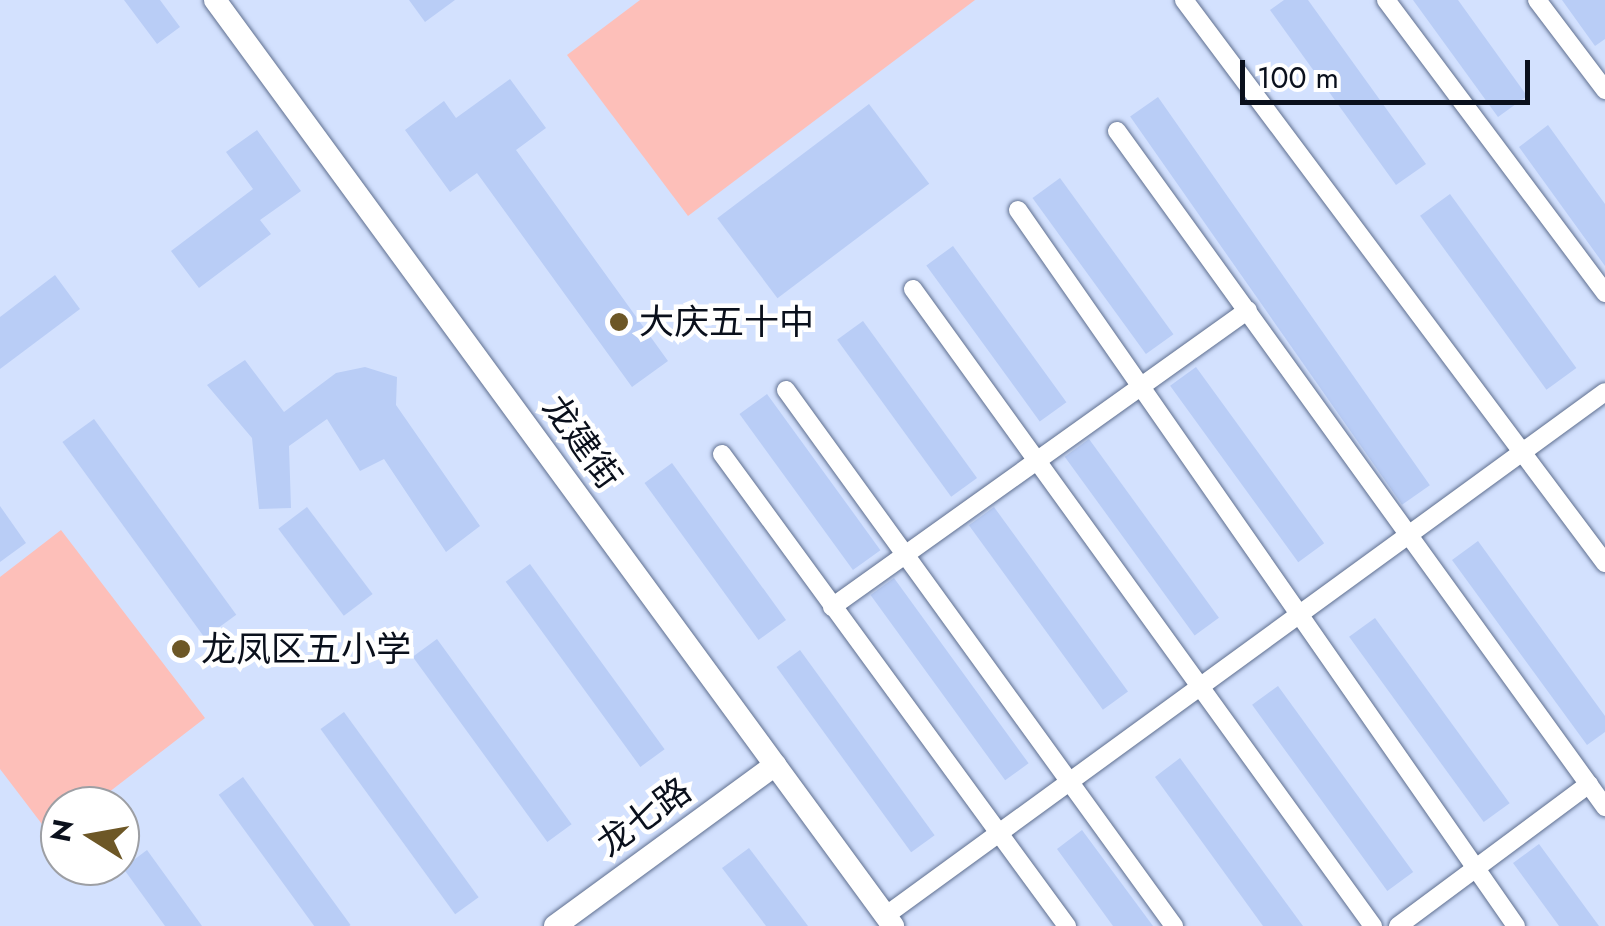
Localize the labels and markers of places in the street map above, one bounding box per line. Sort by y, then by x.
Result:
place label: 大庆五十中 [639,301,814,343]
marker: 大庆五十中 [608,311,630,333]
place label: 龙凤区五小学 [201,628,411,670]
marker: 龙凤区五小学 [170,638,192,660]

